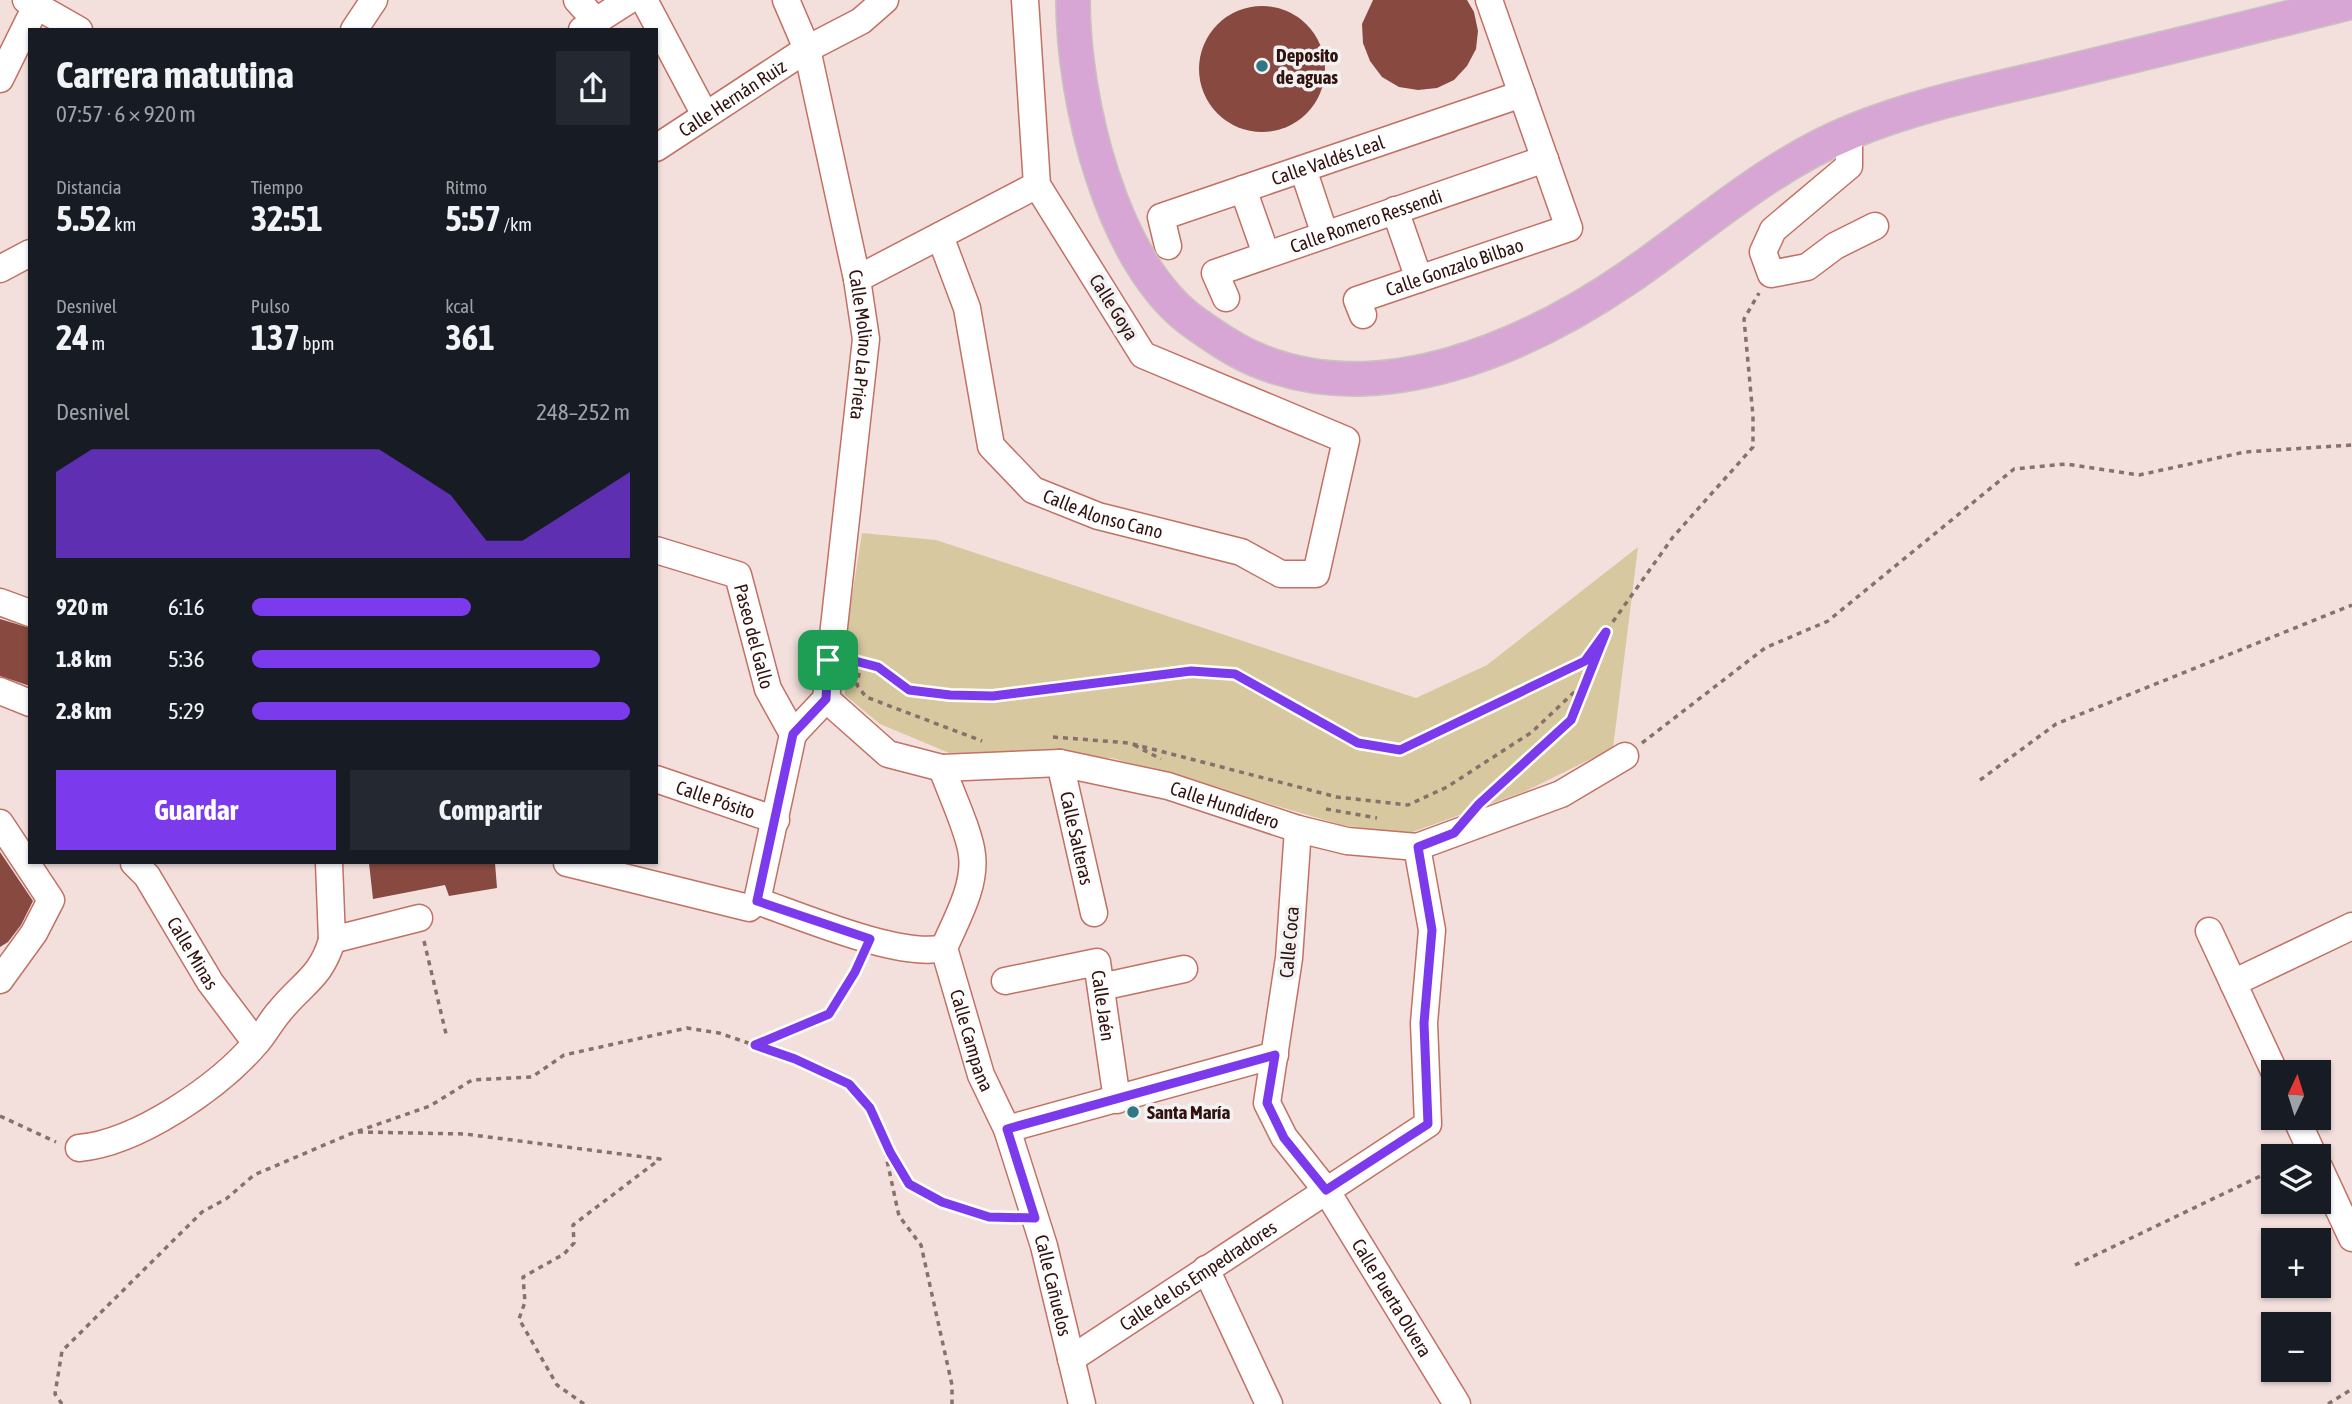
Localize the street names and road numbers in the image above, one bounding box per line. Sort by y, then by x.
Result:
street label: Calle Hernán Ruiz [674,55,790,141]
street label: Calle Valdés Leal [1268,131,1387,190]
street label: Calle Romero Ressendi [1287,184,1445,257]
street label: Calle Gonzalo Bilbao [1383,233,1526,301]
street label: Calle Molino La Prieta [844,267,877,421]
street label: Calle Goya [1085,270,1143,344]
street label: Calle Alonso Cano [1040,484,1165,543]
street label: Paseo del Gallo [730,581,778,691]
street label: Calle Pósito [673,776,758,823]
street label: Calle Hundidero [1167,776,1282,833]
street label: Calle Salteras [1056,789,1098,887]
street label: Calle Coca [1275,905,1303,979]
street label: Calle Minas [163,913,223,994]
street label: Calle Jaén [1087,969,1119,1042]
street label: Calle Campana [946,987,998,1095]
street label: Calle de los Empedradores [1115,1216,1281,1335]
street label: Calle Cañuelos [1030,1232,1076,1339]
street label: Calle Puerta Olvera [1348,1235,1436,1361]

